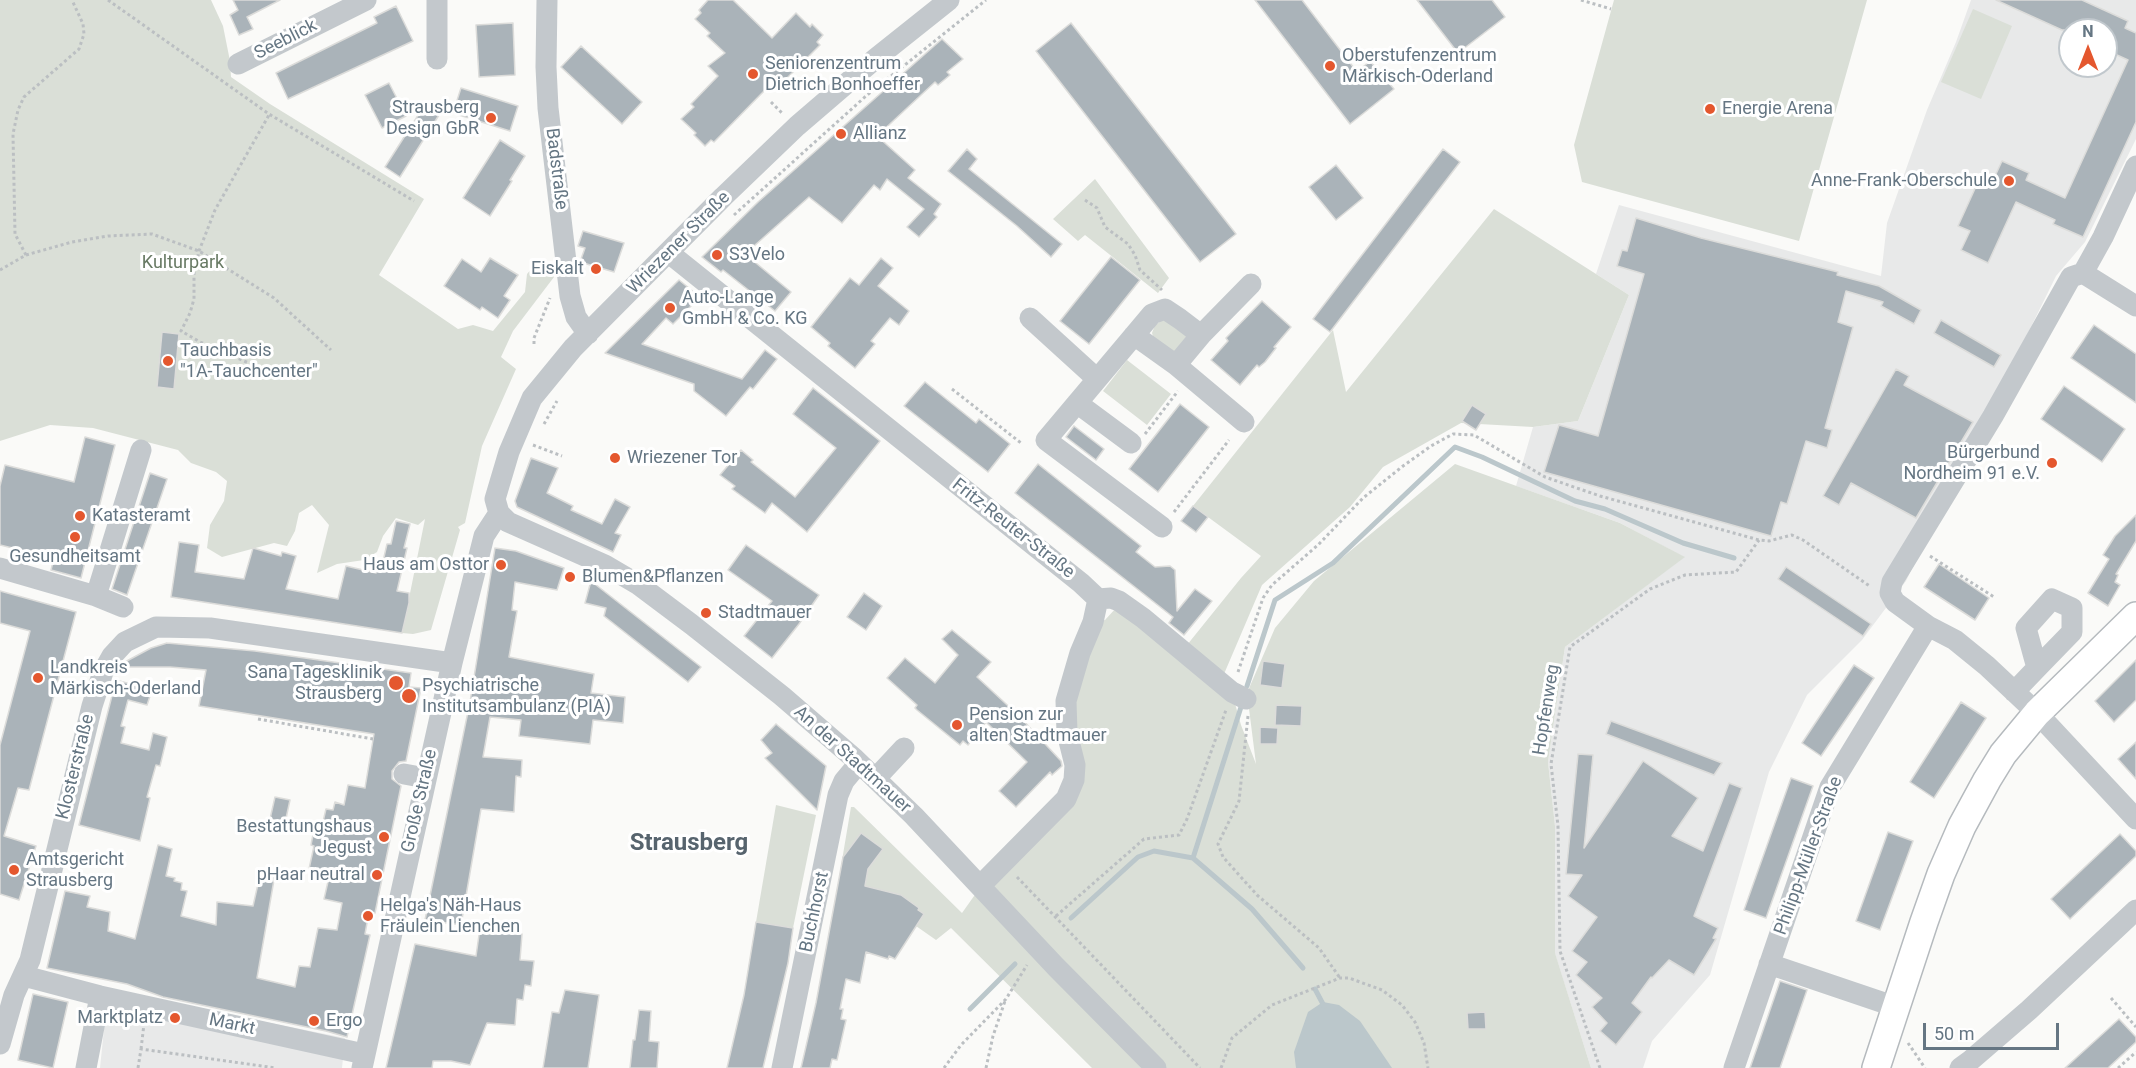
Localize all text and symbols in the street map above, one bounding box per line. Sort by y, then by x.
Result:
street label: Seeblick [251,15,321,65]
north arrow [2058,18,2118,78]
text: N [2082,22,2094,41]
place label: Oberstufenzentrum Märkisch-Oderland [1342,45,1497,88]
place label: Seniorenzentrum Dietrich Bonhoeffer [765,53,920,96]
marker: Oberstufenzentrum Märkisch-Oderland [1323,59,1337,73]
marker: Seniorenzentrum Dietrich Bonhoeffer [746,67,760,81]
place label: Strausberg Design GbR [386,97,479,140]
place label: Energie Arena [1722,98,1833,120]
marker: Energie Arena [1703,102,1717,116]
marker: Strausberg Design GbR [484,111,498,125]
place label: Allianz [853,123,907,145]
street label: Badstraße [540,127,572,211]
marker: Allianz [834,127,848,141]
place label: Anne-Frank-Oberschule [1811,170,1997,192]
marker: Anne-Frank-Oberschule [2002,174,2016,188]
street label: Wriezener Straße [623,187,735,299]
place label: S3Velo [729,244,785,266]
marker: S3Velo [710,248,724,262]
park label: Kulturpark [142,252,224,274]
place label: Eiskalt [531,258,584,280]
marker: Eiskalt [589,262,603,276]
place label: Auto-Lange GmbH & Co. KG [682,287,808,330]
marker: Auto-Lange GmbH & Co. KG [663,301,677,315]
place label: Tauchbasis "1A-Tauchcenter" [180,340,318,382]
marker: Tauchbasis "1A-Tauchcenter" [161,354,175,368]
place label: Bürgerbund Nordheim 91 e.V. [1904,442,2040,484]
place label: Wriezener Tor [627,447,737,469]
marker: Wriezener Tor [608,451,622,465]
marker: Bürgerbund Nordheim 91 e.V. [2045,456,2059,470]
street label: Fritz-Reuter-Straße [947,474,1079,584]
place label: Katasteramt [92,505,191,527]
marker: Katasteramt [73,509,87,523]
marker: Gesundheitsamt [68,530,82,544]
place label: Gesundheitsamt [9,546,141,568]
place label: Haus am Osttor [363,554,489,576]
marker: Haus am Osttor [494,558,508,572]
place label: Blumen&Pflanzen [582,566,724,588]
marker: Blumen&Pflanzen [563,570,577,584]
place label: Stadtmauer [718,602,812,624]
marker: Stadtmauer [699,606,713,620]
place label: Landkreis Märkisch-Oderland [50,657,201,700]
place label: Sana Tagesklinik Strausberg [248,662,382,704]
street label: Hopfenweg [1529,663,1565,757]
marker: Landkreis Märkisch-Oderland [31,671,45,685]
marker: Sana Tagesklinik Strausberg [387,674,405,692]
place label: Psychiatrische Institutsambulanz (PIA) [422,675,611,718]
marker: Psychiatrische Institutsambulanz (PIA) [400,687,418,705]
street label: An der Stadtmauer [789,702,915,818]
place label: Pension zur alten Stadtmauer [969,704,1107,746]
street label: Klosterstraße [52,712,100,822]
marker: Pension zur alten Stadtmauer [950,718,964,732]
street label: Große Straße [398,747,442,855]
street label: Philipp-Müller-Straße [1770,774,1848,938]
place label: Bestattungshaus Jegust [236,816,372,858]
marker: Bestattungshaus Jegust [377,830,391,844]
district label: Strausberg [630,830,748,858]
place label: Amtsgericht Strausberg [26,849,124,892]
marker: Amtsgericht Strausberg [7,863,21,877]
place label: pHaar neutral [257,864,365,886]
marker: pHaar neutral [370,868,384,882]
street label: Buchhorst [796,870,834,954]
place label: Helga's Näh-Haus Fräulein Lienchen [380,895,522,938]
marker: Helga's Näh-Haus Fräulein Lienchen [361,909,375,923]
place label: Marktplatz [77,1007,163,1029]
street label: Markt [207,1010,257,1040]
place label: Ergo [326,1010,363,1032]
marker: Marktplatz [168,1011,182,1025]
scale bar [1926,1011,2062,1049]
marker: Ergo [307,1014,321,1028]
text: 50 m [1934,1023,1974,1044]

